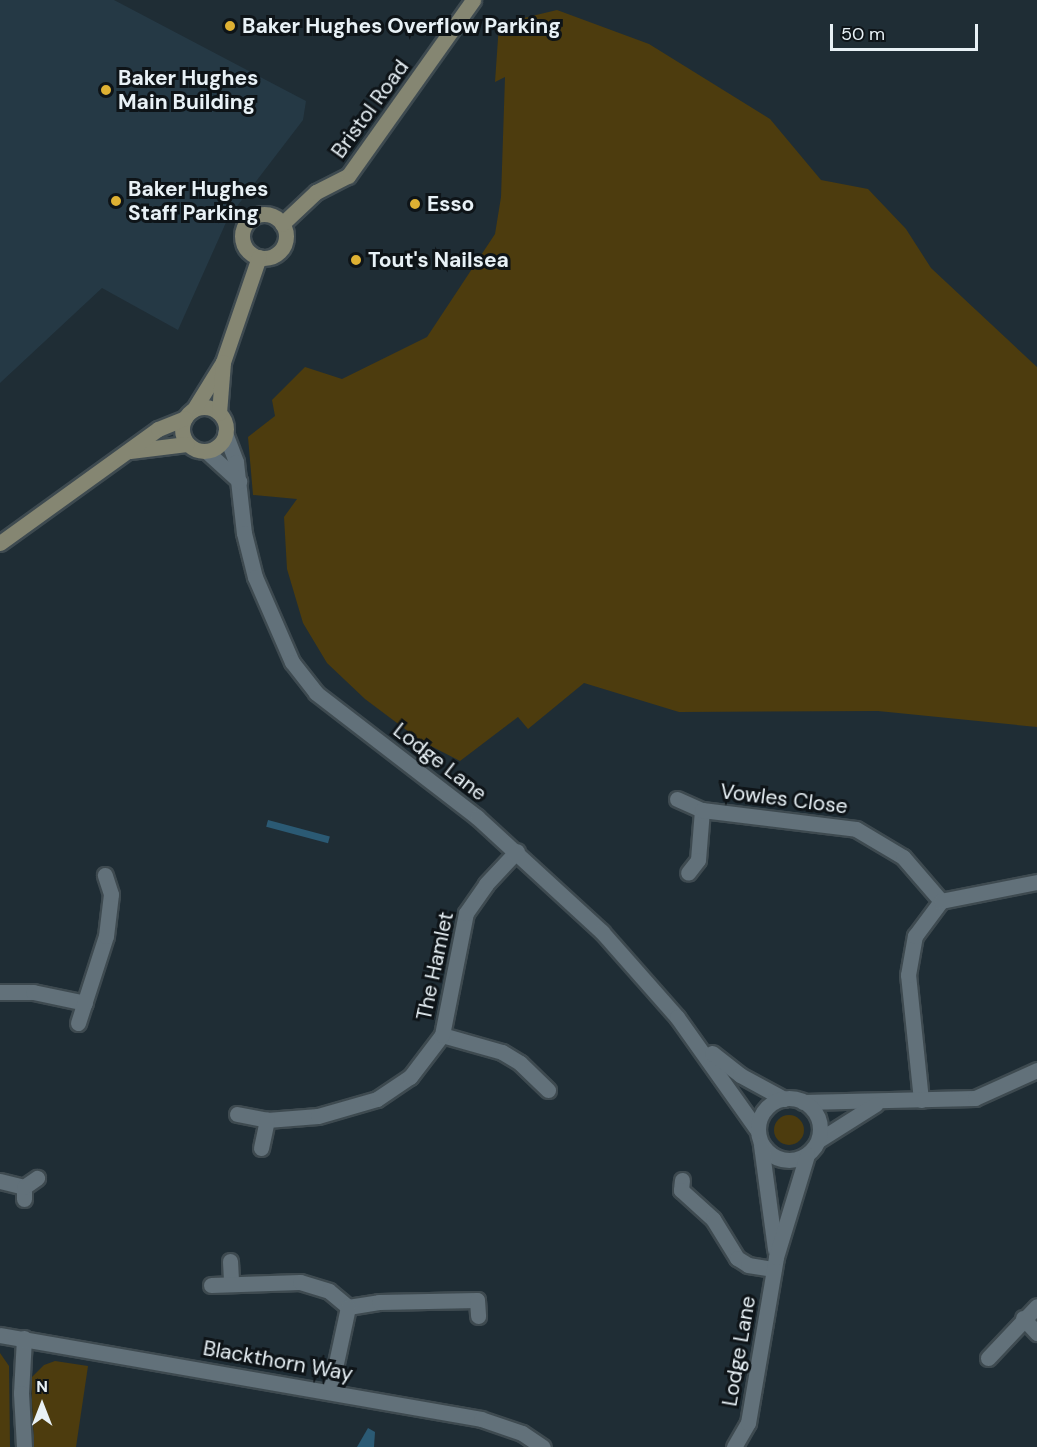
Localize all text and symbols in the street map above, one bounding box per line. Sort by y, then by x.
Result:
scale bar [833,12,982,50]
place label: Baker Hughes Overflow Parking [242,13,561,39]
marker: Baker Hughes Overflow Parking [223,19,237,33]
text: 50 m [841,22,885,46]
street label: Bristol Road [326,55,414,163]
place label: Baker Hughes Main Building [118,65,258,115]
marker: Baker Hughes Main Building [99,83,113,97]
place label: Baker Hughes Staff Parking [128,176,268,226]
place label: Esso [427,191,474,217]
marker: Baker Hughes Staff Parking [109,194,123,208]
marker: Esso [408,197,422,211]
place label: Tout's Nailsea [368,247,509,273]
marker: Tout's Nailsea [349,253,363,267]
street label: Lodge Lane [388,718,492,806]
street label: Vowles Close [719,779,849,819]
street label: The Hamlet [411,909,459,1023]
street label: Lodge Lane [717,1294,761,1408]
street label: Blackthorn Way [201,1335,355,1387]
north arrow [12,1375,72,1435]
text: N [36,1376,48,1397]

